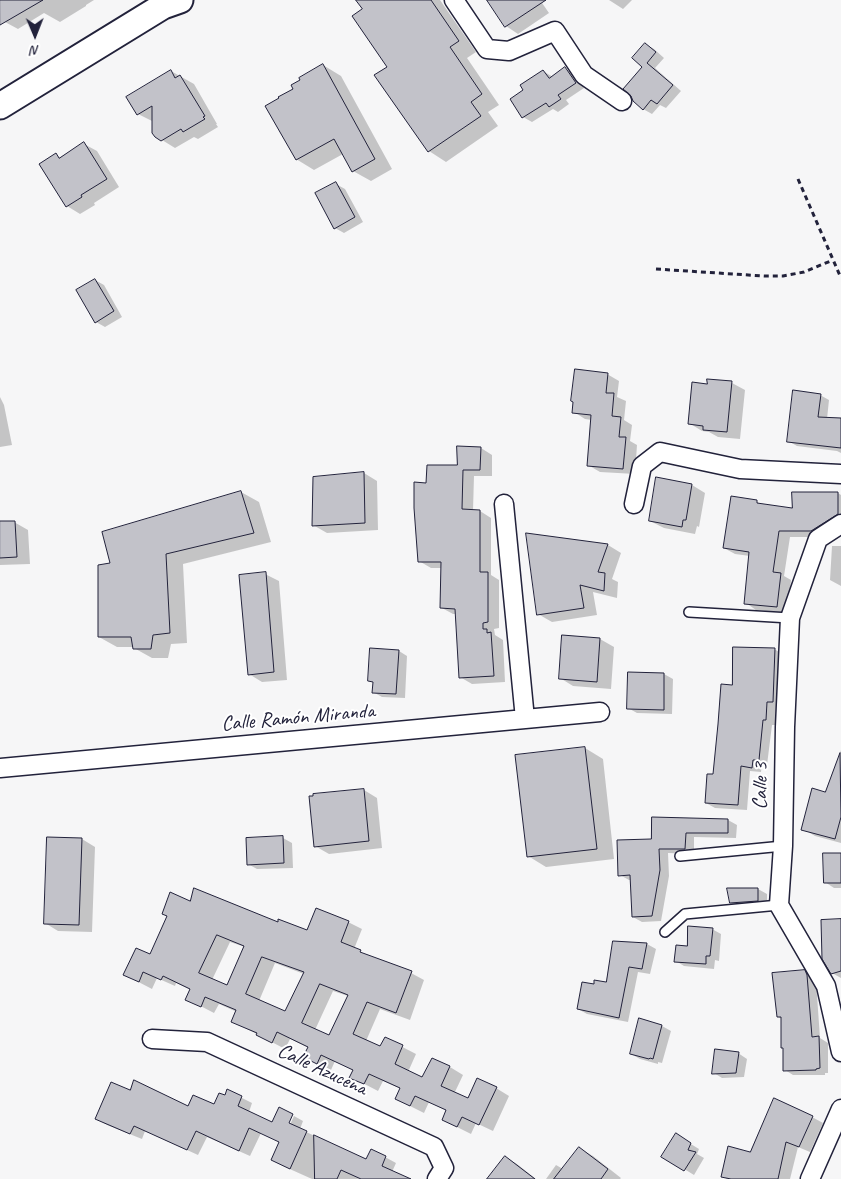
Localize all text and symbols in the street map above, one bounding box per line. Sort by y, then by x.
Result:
north arrow [10,10,60,60]
text: N [31,42,40,59]
street label: Calle Ramón Miranda [220,699,376,737]
street label: Calle 3 [748,762,774,810]
street label: Calle Azucena [273,1038,371,1102]

